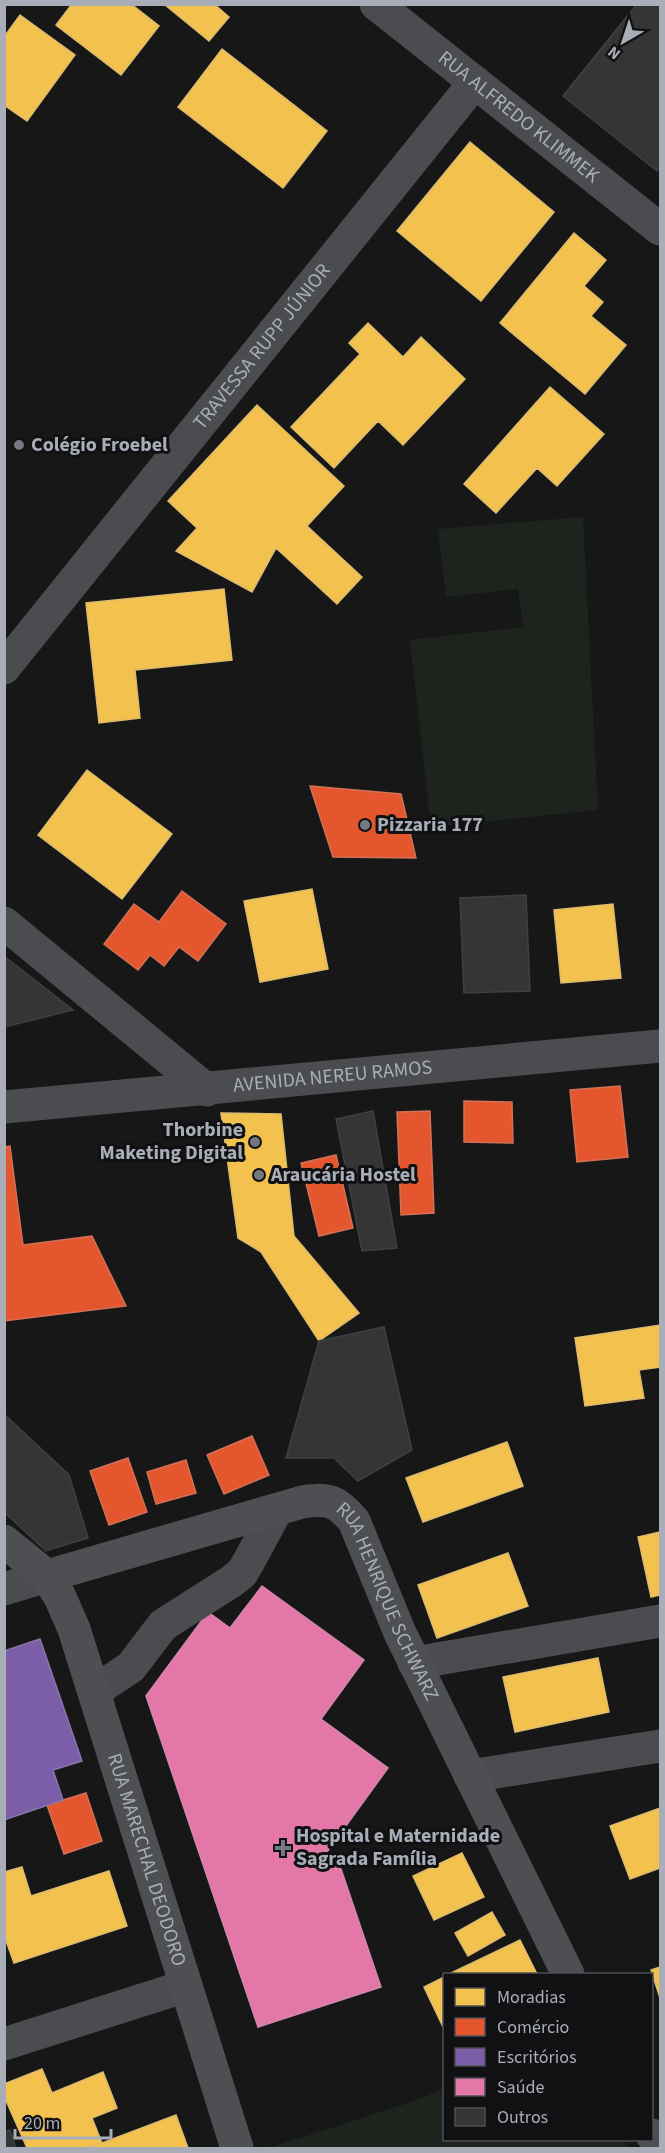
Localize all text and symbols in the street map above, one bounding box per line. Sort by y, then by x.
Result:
north arrow [593,12,653,72]
text: N [603,41,625,65]
street label: RUA ALFREDO KLIMMEK [432,44,606,190]
street label: TRAVESSA RUPP JÚNIOR [187,258,337,436]
place label: Colégio Froebel [31,431,168,459]
marker: Colégio Froebel [12,438,26,452]
place label: Pizzaria 177 [377,811,483,839]
marker: Pizzaria 177 [358,818,372,832]
street label: AVENIDA NEREU RAMOS [232,1053,433,1100]
place label: Thorbine Maketing Digital [99,1116,243,1167]
marker: Thorbine Maketing Digital [248,1135,262,1149]
place label: Araucária Hostel [270,1161,416,1189]
marker: Araucária Hostel [252,1168,266,1182]
street label: RUA HENRIQUE SCHWARZ [330,1495,445,1706]
street label: RUA MARECHAL DEODORO [100,1750,193,1970]
place label: Hospital e Maternidade Sagrada Família [296,1822,500,1873]
marker: Hospital e Maternidade Sagrada Família [274,1839,292,1857]
legend [443,1973,653,2141]
text: Moradias [497,1985,566,2010]
text: Comércio [497,2015,569,2040]
text: Escritórios [497,2045,576,2070]
text: Saúde [497,2075,544,2100]
scale bar [15,2102,111,2140]
text: Outros [497,2105,548,2130]
text: 20 m [24,2111,60,2136]

